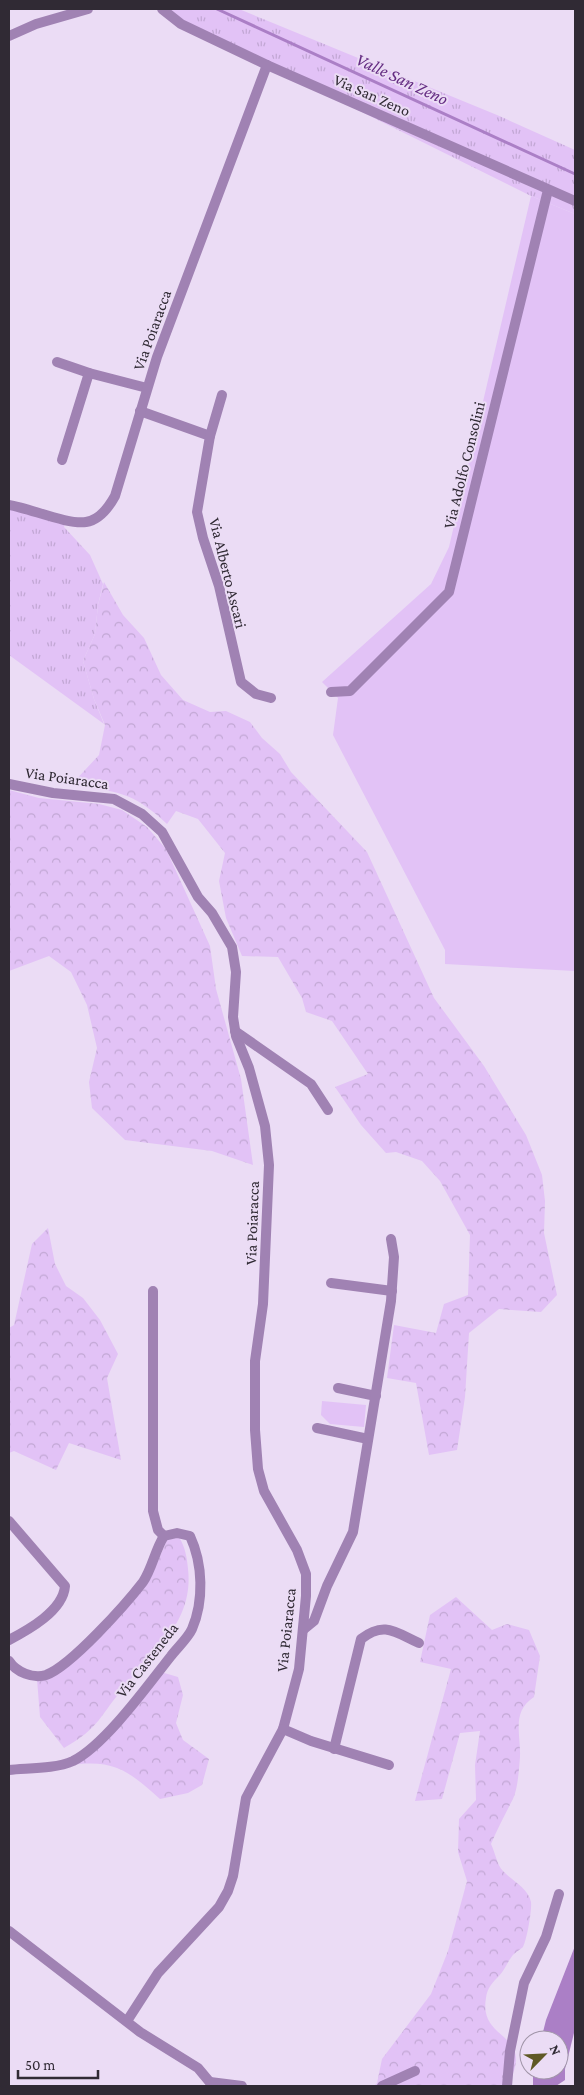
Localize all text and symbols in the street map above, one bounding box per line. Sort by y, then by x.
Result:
water label: Valle San Zeno [353,49,451,109]
street label: Via San Zeno [331,71,413,119]
street label: Via Poiaracca [130,287,175,372]
street label: Via Adolfo Consolini [440,400,488,530]
street label: Via Alberto Ascari [206,516,250,630]
street label: Via Poiaracca [24,764,110,792]
street label: Via Poiaracca [242,1180,262,1265]
street label: Via Poiaracca [273,1587,299,1673]
street label: Via Casteneda [113,1619,182,1701]
north arrow [519,2030,569,2080]
text: N [547,2042,565,2058]
scale bar [18,2048,98,2080]
text: 50 m [25,2057,55,2073]

